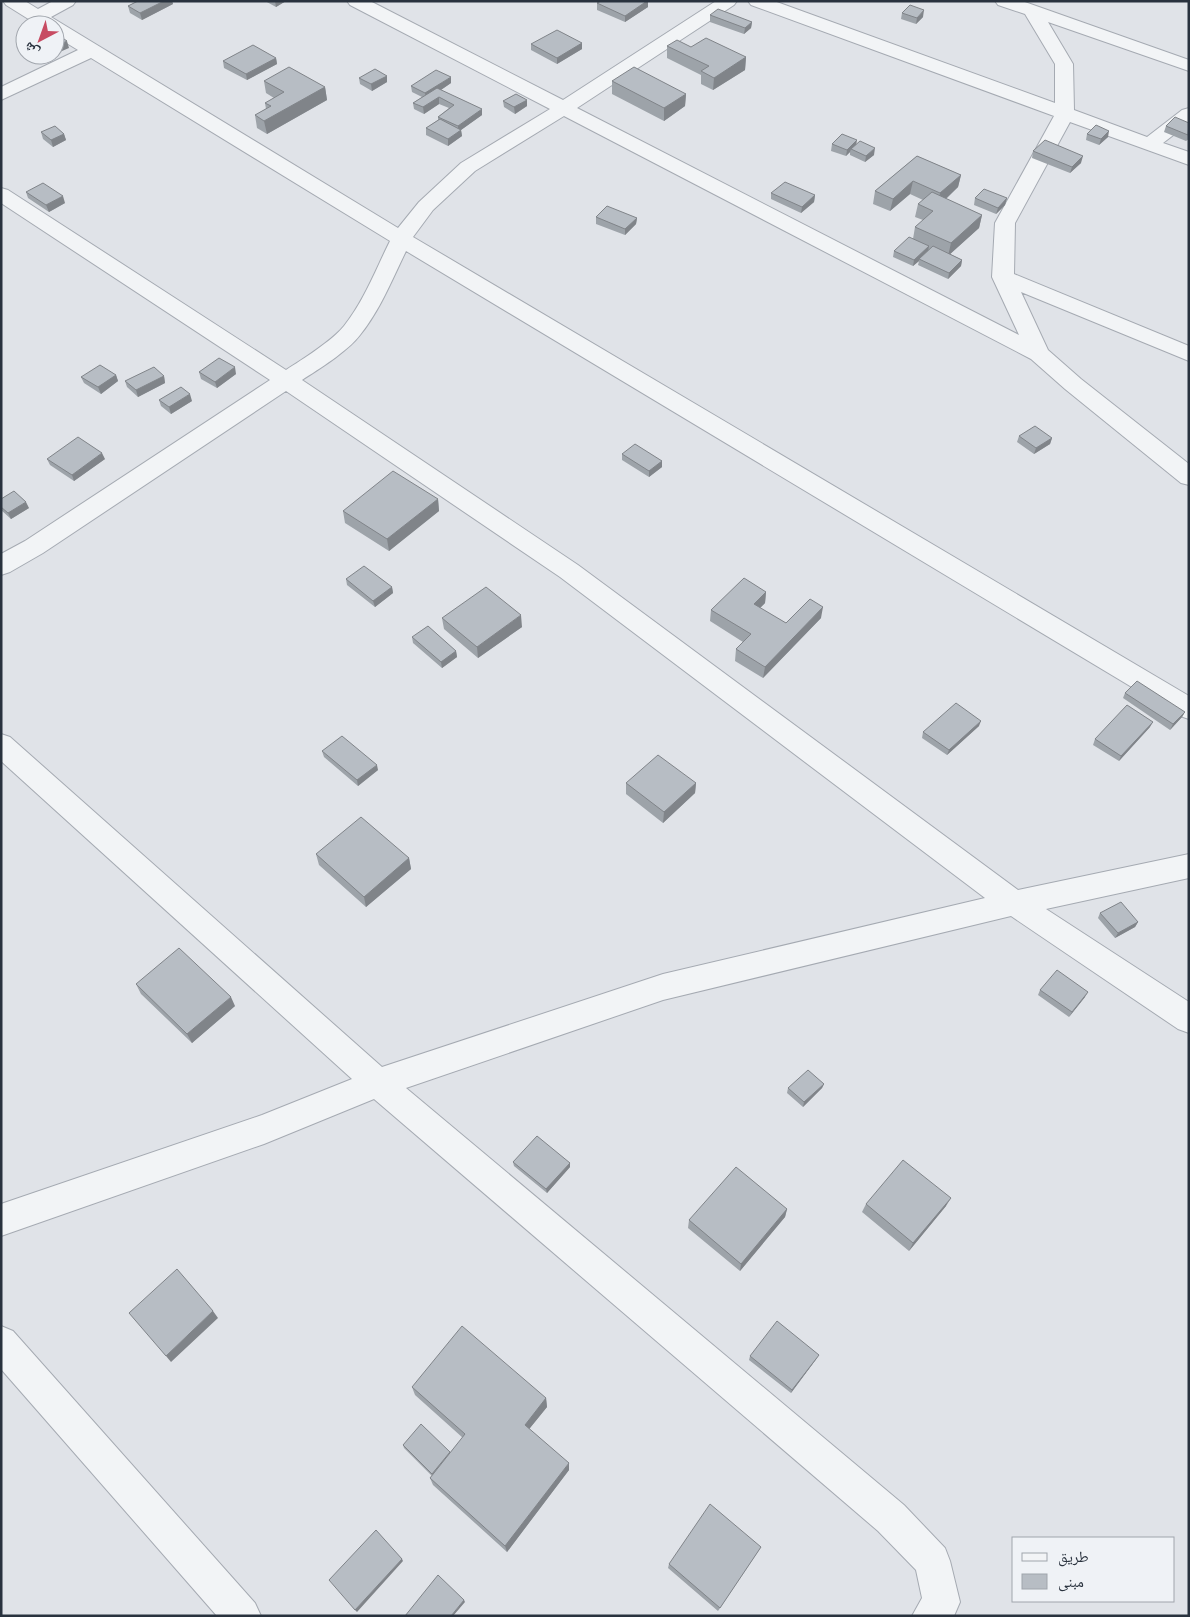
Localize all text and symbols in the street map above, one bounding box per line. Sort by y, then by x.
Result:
north arrow [15,15,65,65]
text: ش [20,38,43,61]
legend [1012,1537,1175,1602]
text: طريق [1058,1547,1089,1567]
text: مبنى [1058,1572,1084,1592]

